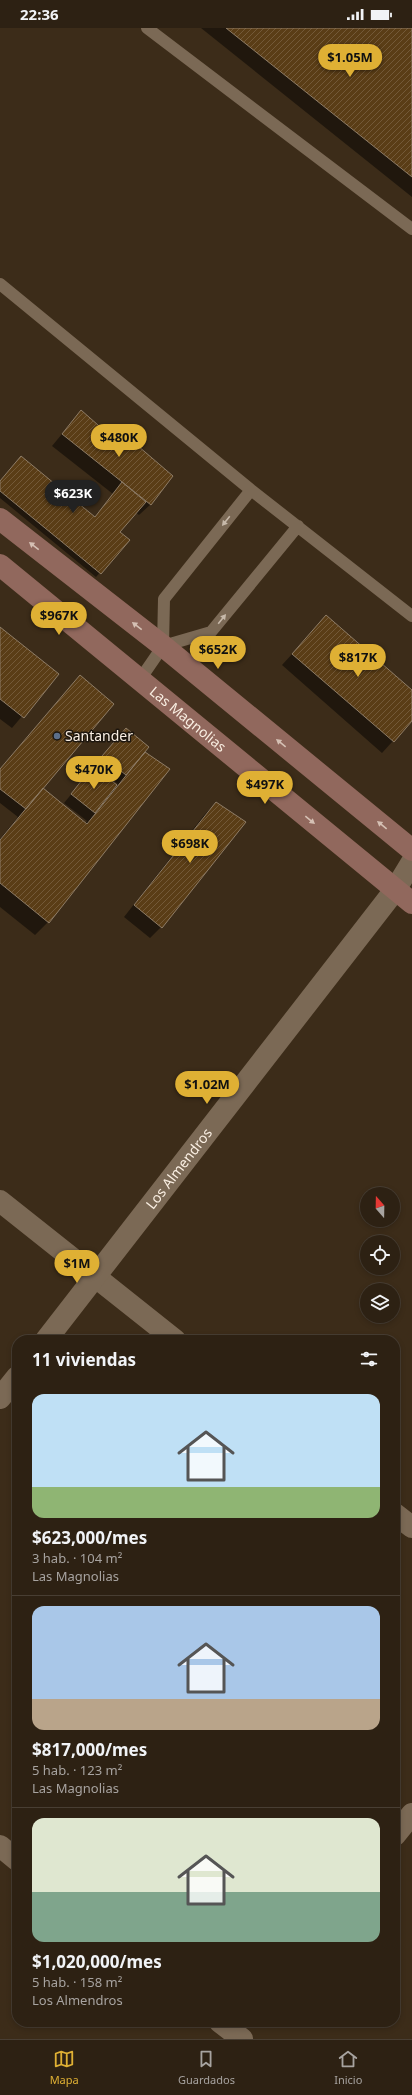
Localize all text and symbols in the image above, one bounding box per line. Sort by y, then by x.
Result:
text: 22:36 [20,4,59,24]
pin: $1.05M [317,44,383,78]
text: $1.05M [327,48,373,66]
pin: $480K [91,424,147,458]
text: $480K [100,428,138,446]
pin: $623K [45,480,101,514]
text: $623K [54,484,92,502]
one-way arrow [222,515,231,526]
one-way arrow [29,541,40,550]
pin: $967K [31,602,87,636]
text: $967K [40,606,78,624]
one-way arrow [217,614,226,625]
one-way arrow [131,622,142,630]
pin: $652K [190,636,246,670]
text: $652K [199,640,237,658]
pin: $817K [330,644,386,678]
text: $817K [339,648,377,666]
street label: Las Magnolias [146,682,231,756]
place label: Santander [65,726,133,745]
marker: Santander [52,731,62,741]
one-way arrow [276,739,286,748]
pin: $470K [66,756,122,790]
text: $470K [75,760,113,778]
pin: $497K [237,771,293,805]
text: $497K [246,775,284,793]
one-way arrow [305,816,316,824]
one-way arrow [376,821,387,830]
pin: $698K [162,830,218,864]
text: $698K [171,834,209,852]
pin: $1.02M [174,1071,240,1105]
text: $1.02M [184,1075,230,1093]
street label: Los Almendros [141,1124,216,1213]
north arrow [360,1187,400,1227]
map controls [360,1187,400,1323]
button: locate [360,1235,400,1275]
pin: $1M [58,1250,96,1284]
text: $1M [63,1254,91,1272]
button: layers [360,1283,400,1323]
text: 11 viviendas [32,1348,136,1371]
icon: filters [358,1348,380,1370]
icon: home [170,1420,242,1492]
text: $623,000/mes [32,1526,147,1549]
text: 3 hab. · 104 m² [32,1549,122,1567]
text: Las Magnolias [32,1567,119,1585]
icon: home [170,1632,242,1704]
text: $817,000/mes [32,1738,147,1761]
text: 5 hab. · 123 m² [32,1761,122,1779]
text: Las Magnolias [32,1779,119,1797]
icon: home [170,1844,242,1916]
text: $1,020,000/mes [32,1950,162,1973]
text: 5 hab. · 158 m² [32,1973,122,1991]
text: Los Almendros [32,1991,123,2009]
tab: Mapa [50,2048,79,2087]
tab: Guardados [178,2048,235,2087]
tab: Inicio [334,2048,362,2087]

